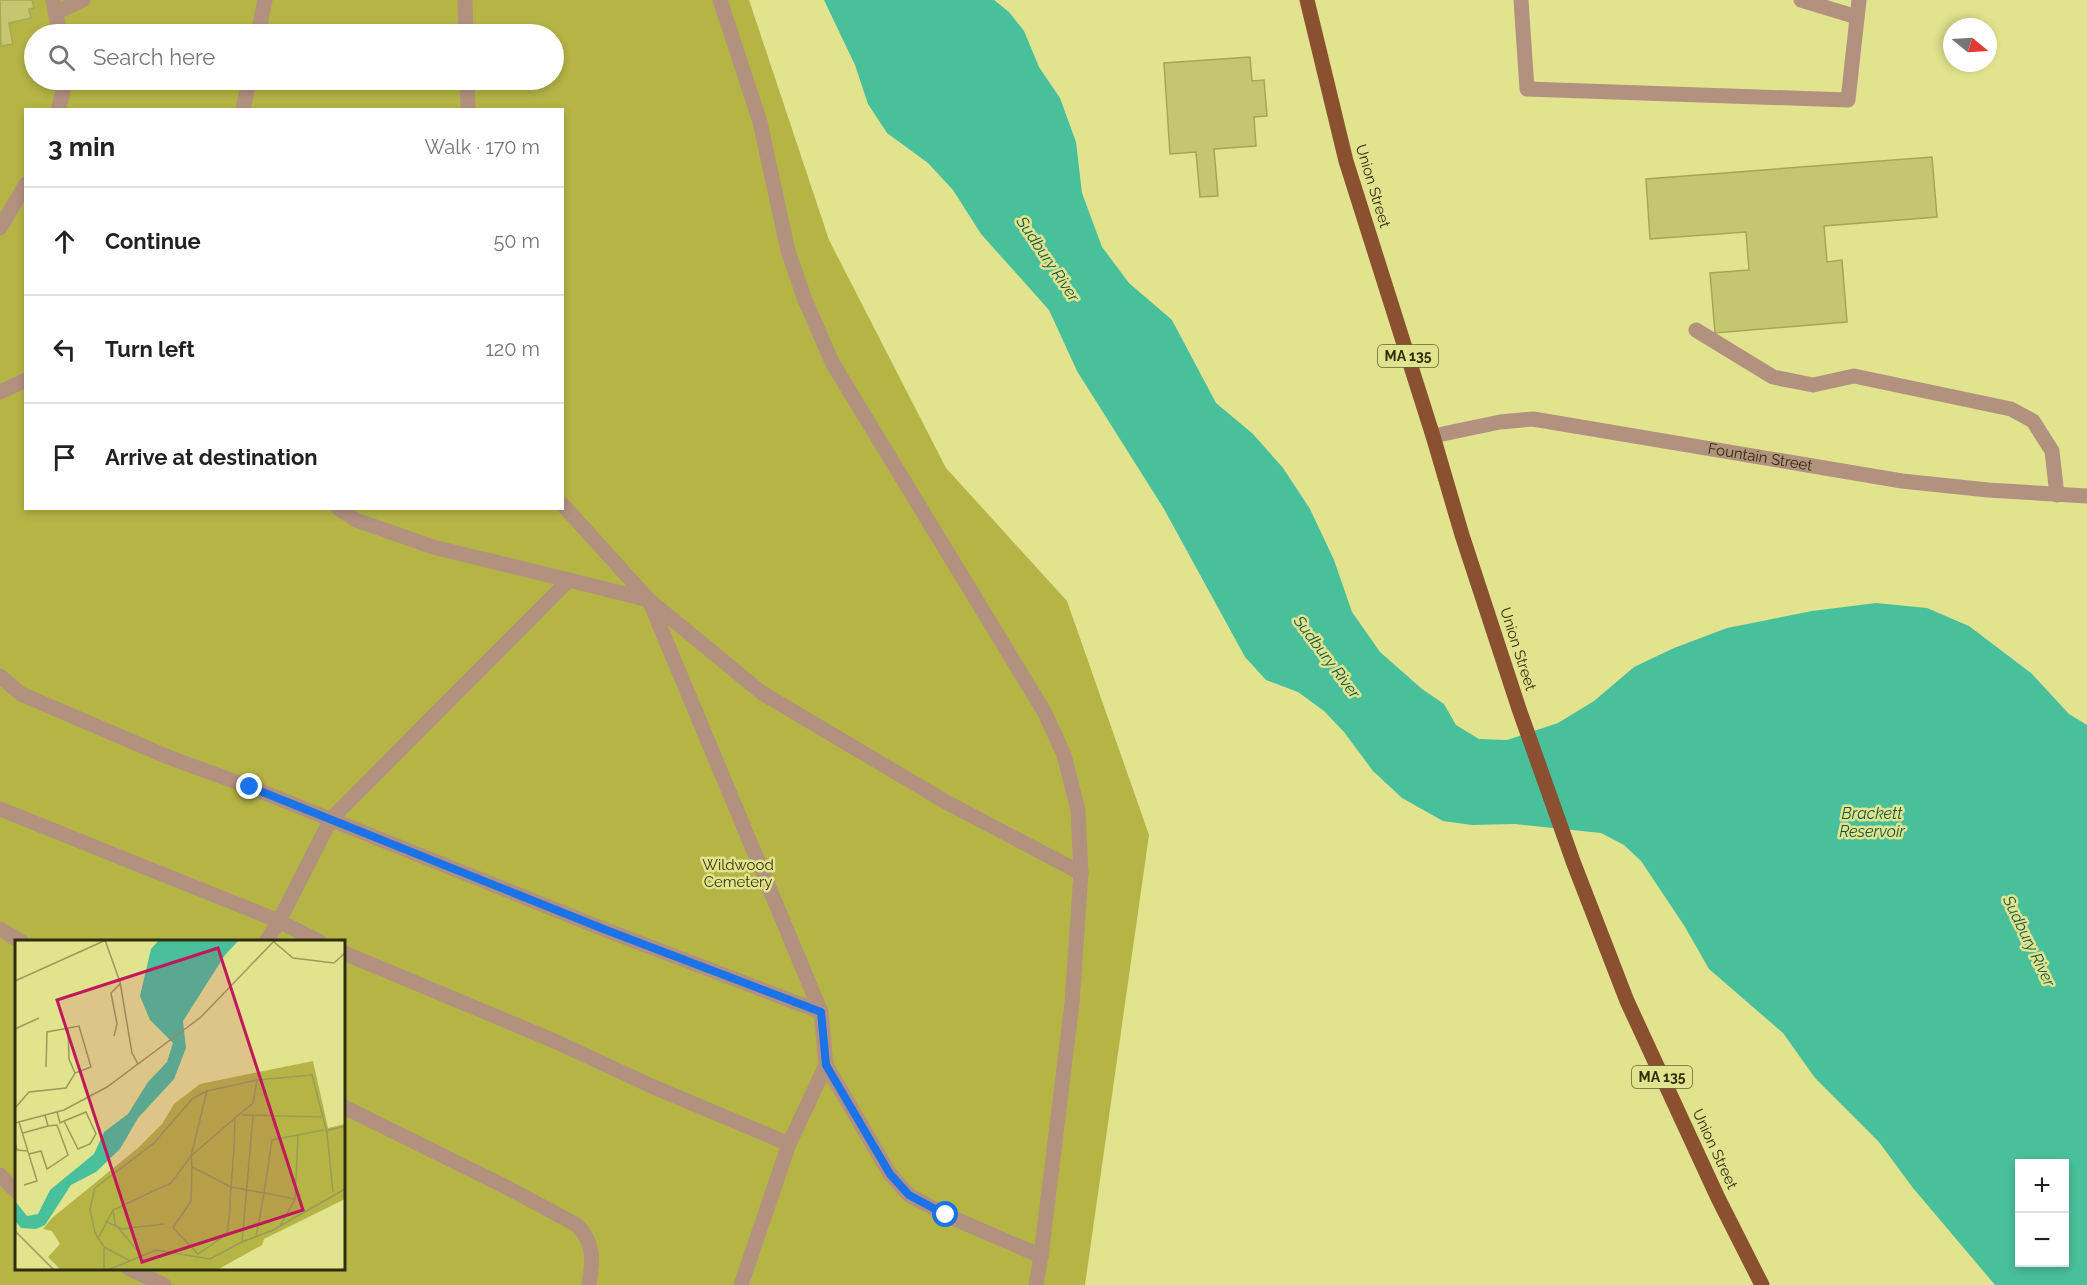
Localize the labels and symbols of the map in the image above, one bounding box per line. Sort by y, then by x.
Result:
north arrow [1943,18,1997,72]
street label: Union Street [1352,142,1394,230]
water label: Sudbury River [1012,212,1084,306]
road number: MA 135 [1378,345,1438,367]
street label: Fountain Street [1707,440,1814,475]
street label: Union Street [1496,605,1540,693]
water label: Sudbury River [1289,611,1365,703]
route end [236,773,262,799]
water label: Brackett Reservoir [1839,804,1905,841]
park label: Wildwood Cemetery [702,856,774,891]
water label: Sudbury River [1998,892,2059,990]
inset map [15,940,345,1270]
road number: MA 135 [1632,1066,1692,1088]
street label: Union Street [1689,1106,1741,1192]
route start [932,1201,958,1227]

